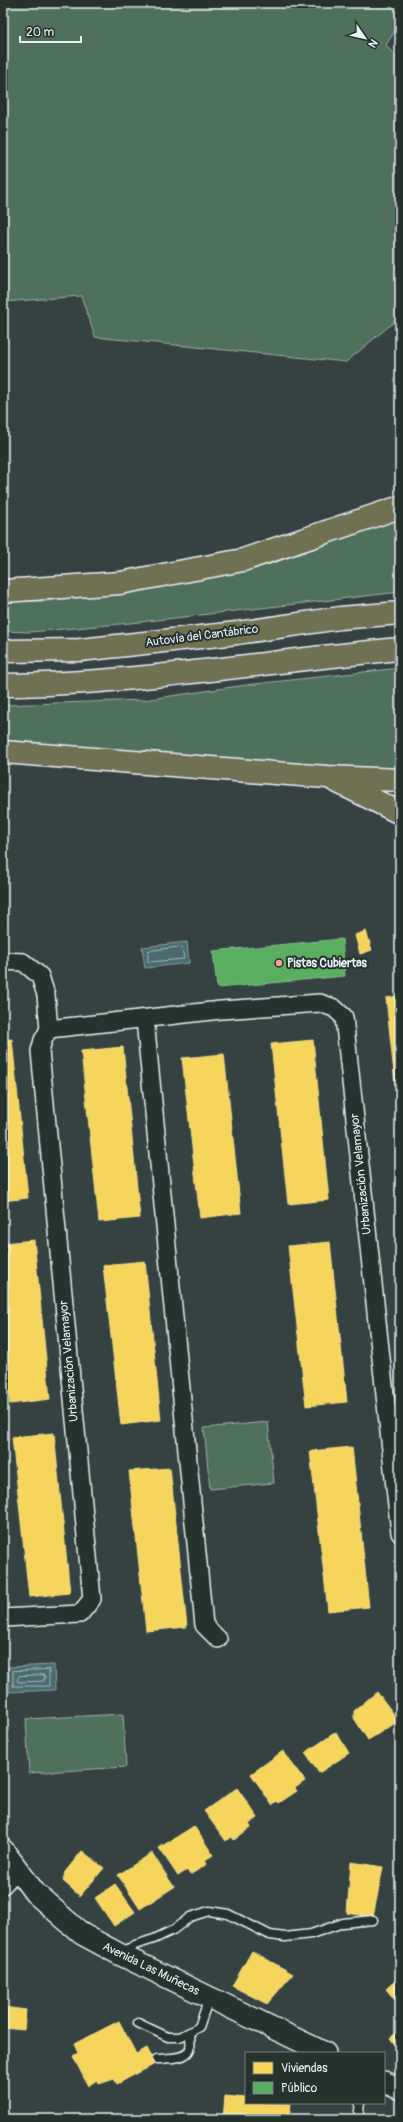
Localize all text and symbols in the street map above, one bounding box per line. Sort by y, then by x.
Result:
scale bar [20,18,81,44]
north arrow [345,18,385,58]
text: 20 m [26,25,55,40]
text: N [365,37,380,50]
street label: Autovía del Cantábrico [145,622,260,650]
place label: Pistas Cubiertas [287,956,368,971]
marker: Pistas Cubiertas [274,958,284,968]
street label: Urbanización Velamayor [347,1112,375,1235]
street label: Urbanización Velamayor [56,1299,82,1422]
street label: Avenida Las Muñecas [100,1939,202,1999]
legend [245,2052,385,2104]
text: Viviendas [281,2061,328,2076]
text: Público [281,2081,318,2096]

